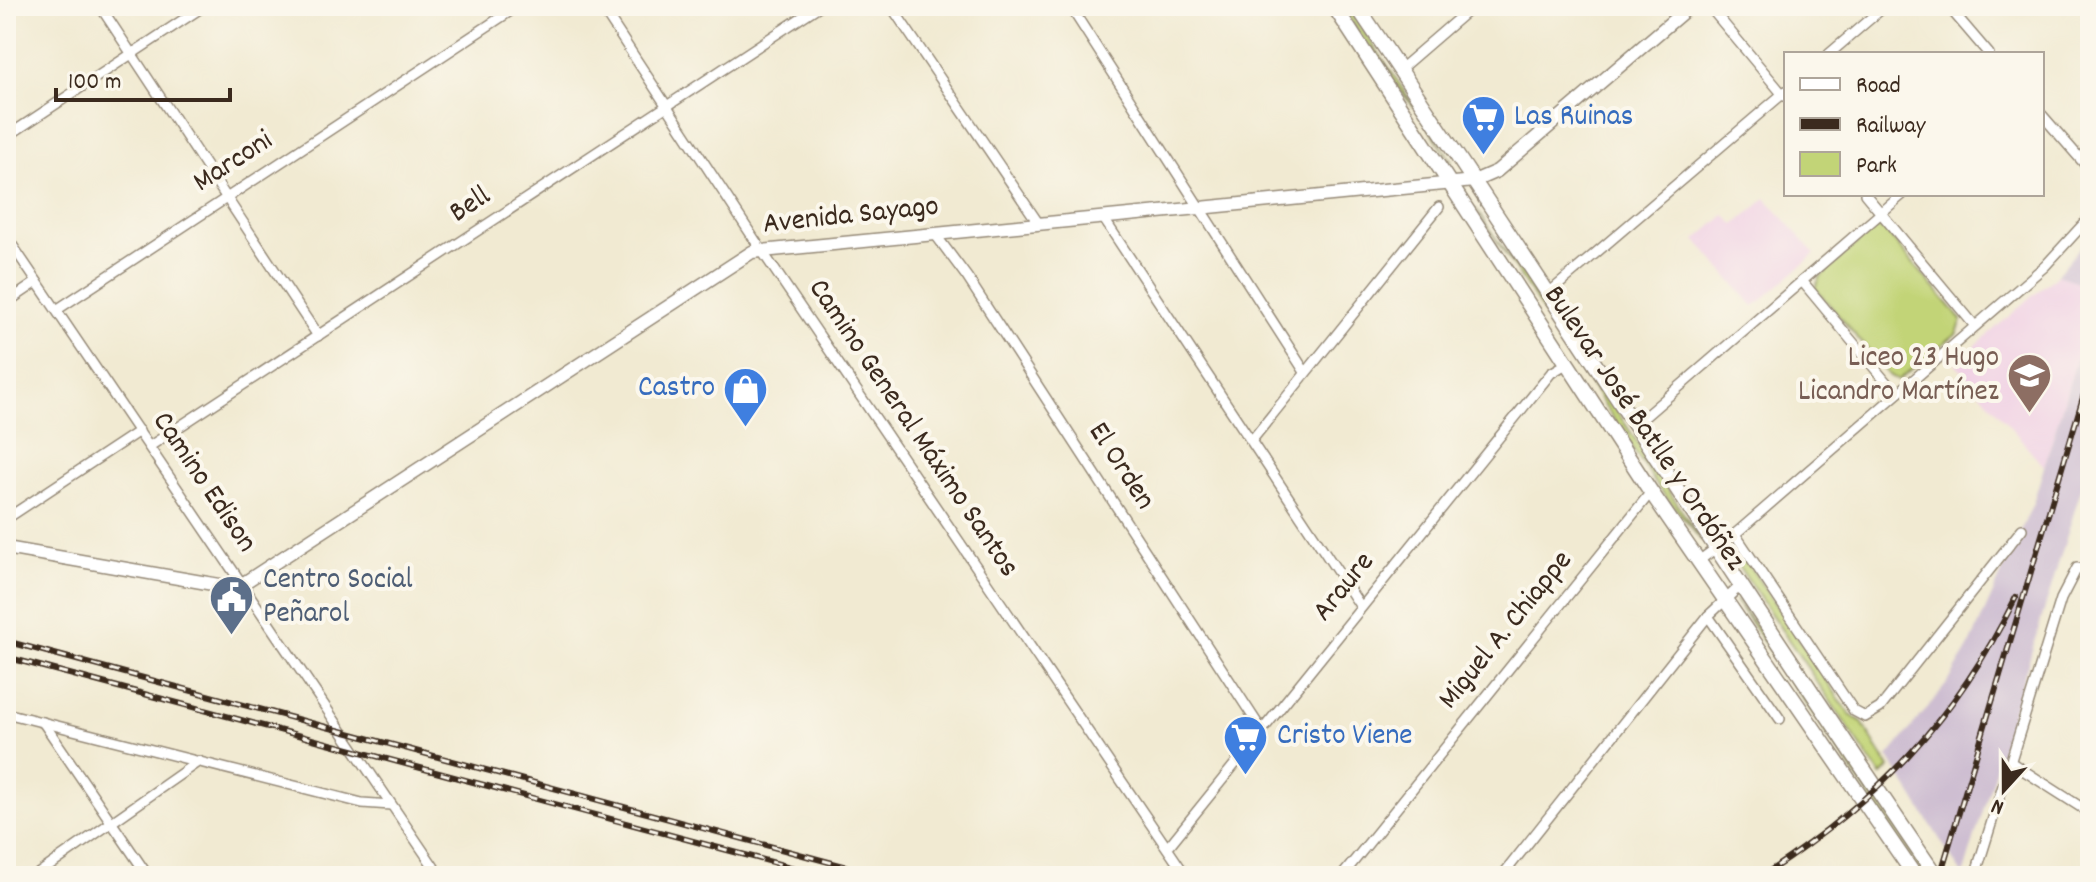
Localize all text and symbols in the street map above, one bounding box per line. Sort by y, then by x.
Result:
scale bar [56,52,230,102]
legend [1784,52,2044,196]
text: 100 m [68,66,121,100]
text: Road [1856,70,1901,104]
supermarket icon: Las Ruinas [1459,94,1507,157]
place label: Las Ruinas [1514,97,1633,140]
text: Railway [1856,110,1927,144]
street label: Marconi [186,121,282,205]
text: Park [1856,150,1897,184]
street label: Bell [442,177,500,235]
street label: Avenida Sayago [761,186,941,248]
street label: Camino General Máximo Santos [796,271,1028,587]
street label: Bulevar José Batlle y Ordóñez [1531,278,1755,581]
place label: Liceo 23 Hugo Licandro Martínez [1798,338,2000,415]
school or university icon: Liceo 23 Hugo Licandro Martínez [2006,352,2054,415]
shop icon: Castro [722,365,770,428]
place label: Castro [638,368,715,411]
street label: Camino Edison [140,404,266,562]
street label: El Orden [1076,415,1164,519]
street label: Miguel A. Chiappe [1429,542,1585,720]
street label: Araure [1303,544,1387,632]
place label: Centro Social Peñarol [263,560,413,637]
public building icon: Centro Social Peñarol [208,574,256,637]
supermarket icon: Cristo Viene [1222,713,1270,776]
place label: Cristo Viene [1277,716,1413,759]
north arrow [1964,750,2044,830]
text: N [1987,789,2009,822]

